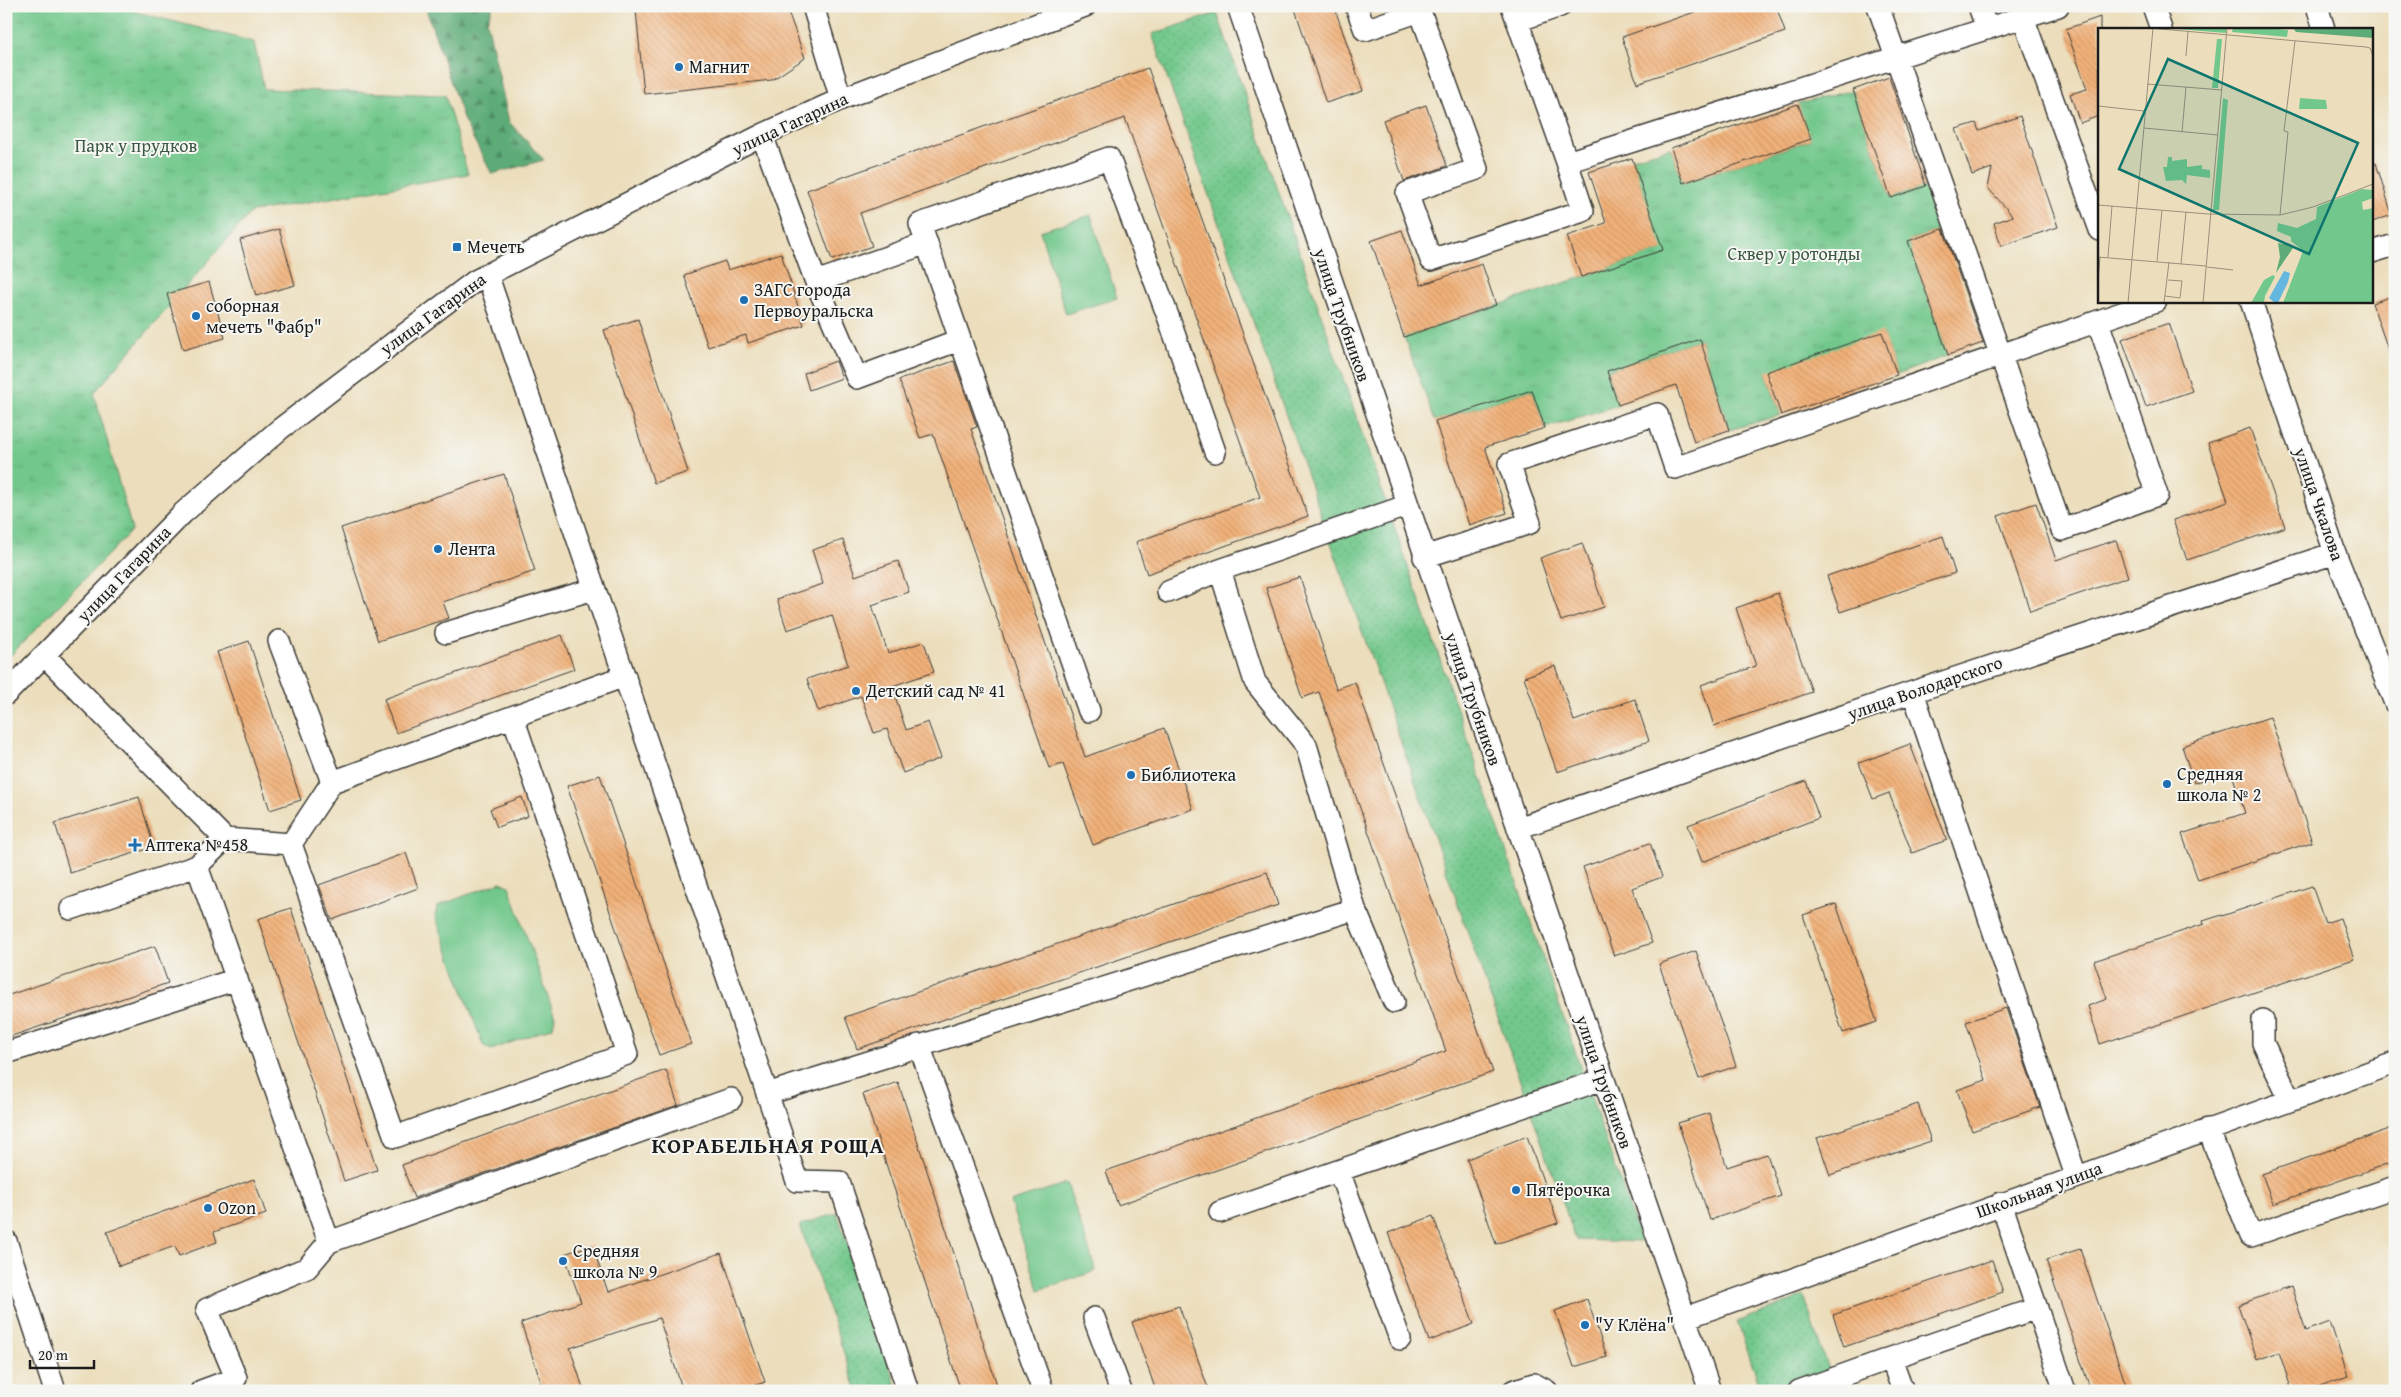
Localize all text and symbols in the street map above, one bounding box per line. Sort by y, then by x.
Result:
inset map [2098,28,2374,302]
place label: Магнит [689,53,749,80]
marker: Магнит [673,61,685,73]
street label: улица Гагарина [726,85,853,163]
park label: Парк у прудков [75,132,198,159]
place label: Мечеть [467,233,525,260]
park label: Сквер у ротонды [1728,240,1861,267]
marker: Мечеть [451,241,463,253]
street label: улица Трубников [1307,244,1378,385]
street label: улица Гагарина [373,266,492,362]
place label: ЗАГС города Первоуральска [754,276,874,324]
place label: соборная мечеть "Фабр" [206,292,322,340]
marker: ЗАГС города Первоуральска [738,294,750,306]
marker: соборная мечеть "Фабр" [190,310,202,322]
street label: улица Чкалова [2287,443,2352,564]
street label: улица Гагарина [70,519,177,629]
place label: Лента [448,535,496,562]
marker: Лента [432,543,444,555]
street label: улица Трубников [1438,628,1509,769]
street label: улица Володарского [1843,648,2006,727]
place label: Детский сад № 41 [865,677,1006,704]
marker: Детский сад № 41 [850,685,862,697]
place label: Средняя школа № 2 [2177,760,2261,808]
place label: Библиотека [1141,761,1236,788]
marker: Библиотека [1125,769,1137,781]
marker: Средняя школа № 2 [2161,778,2173,790]
place label: Аптека №458 [145,831,248,858]
marker: Аптека №458 [129,839,141,851]
street label: улица Трубников [1569,1011,1640,1152]
district label: КОРАБЕЛЬНАЯ РОЩА [652,1129,884,1161]
street label: Школьная улица [1972,1154,2106,1225]
place label: Пятёрочка [1526,1176,1611,1203]
marker: Пятёрочка [1510,1184,1522,1196]
place label: Ozon [218,1194,256,1221]
marker: Ozon [202,1202,214,1214]
place label: Средняя школа № 9 [573,1237,657,1285]
marker: Средняя школа № 9 [557,1255,569,1267]
place label: "У Клёна" [1595,1311,1674,1338]
marker: "У Клёна" [1579,1319,1591,1331]
scale bar [30,1337,94,1369]
text: 20 m [38,1344,69,1365]

